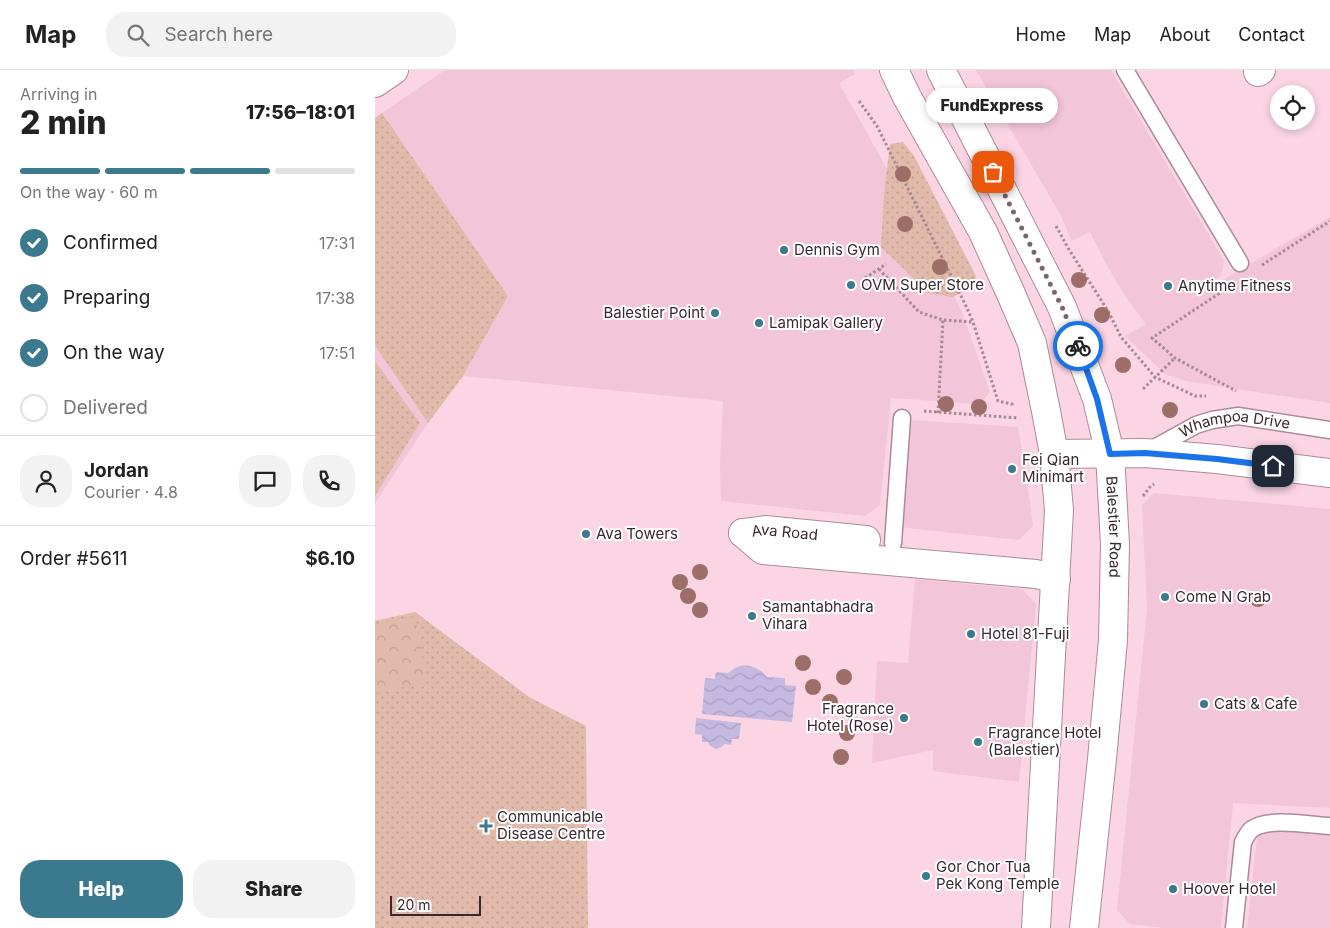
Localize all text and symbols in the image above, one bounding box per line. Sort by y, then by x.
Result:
search box [106,12,456,57]
text: Map [25,20,76,49]
icon: search [124,21,152,49]
text: Search here [164,23,273,46]
text: Home [1016,24,1066,45]
text: Map [1094,24,1131,45]
text: About [1159,24,1210,45]
text: Contact [1238,24,1305,45]
text: Arriving in [20,84,97,104]
map controls [1270,85,1315,130]
button: locate [1270,85,1315,130]
callout: FundExpress [927,87,1059,122]
text: FundExpress [940,95,1044,115]
text: 17:56–18:01 [246,101,355,124]
text: 2 min [20,103,106,142]
pin [972,151,1014,193]
icon: bag [979,158,1007,186]
text: On the way · 60 m [20,182,158,202]
icon: check [20,229,48,257]
text: Confirmed [63,231,158,254]
text: 17:31 [319,233,355,253]
place label: Dennis Gym [794,240,880,259]
marker: Dennis Gym [778,244,790,256]
place label: OVM Super Store [861,275,984,294]
place label: Anytime Fitness [1178,276,1291,295]
marker: OVM Super Store [845,279,857,291]
marker: Anytime Fitness [1162,280,1174,292]
icon: check [20,284,48,312]
text: Preparing [63,286,150,309]
text: 17:38 [316,288,355,308]
place label: Balestier Point [603,303,705,322]
marker: Balestier Point [709,307,721,319]
place label: Lamipak Gallery [769,313,883,332]
marker: Lamipak Gallery [753,317,765,329]
courier [1053,321,1103,371]
icon: bike [1064,332,1092,360]
icon: check [20,339,48,367]
text: On the way [63,341,165,364]
text: 17:51 [319,343,355,363]
text: Delivered [63,396,148,419]
street label: Whampoa Drive [1176,406,1292,441]
pin [1252,445,1294,487]
place label: Fei Qian Minimart [1022,450,1084,486]
icon: home [1259,452,1287,480]
button: person [20,455,72,507]
button: chat [239,455,291,507]
button: phone [303,455,355,507]
text: Jordan [84,459,149,482]
marker: Fei Qian Minimart [1006,463,1018,475]
street label: Balestier Road [1102,475,1125,578]
text: Courier · 4.8 [84,482,178,502]
street label: Ava Road [750,520,819,544]
place label: Ava Towers [596,524,678,543]
marker: Ava Towers [580,528,592,540]
text: Order #5611 [20,547,127,570]
text: $6.10 [305,547,355,570]
place label: Come N Grab [1175,587,1271,606]
marker: Come N Grab [1159,591,1171,603]
place label: Samantabhadra Vihara [762,597,874,633]
marker: Samantabhadra Vihara [746,610,758,622]
place label: Hotel 81-Fuji [981,624,1069,643]
marker: Hotel 81-Fuji [965,628,977,640]
place label: Cats & Cafe [1214,694,1297,713]
marker: Cats & Cafe [1198,698,1210,710]
place label: Fragrance Hotel (Rose) [807,699,894,735]
marker: Fragrance Hotel (Rose) [898,712,910,724]
place label: Fragrance Hotel (Balestier) [988,723,1101,759]
marker: Fragrance Hotel (Balestier) [972,736,984,748]
place label: Communicable Disease Centre [497,807,605,843]
marker: Communicable Disease Centre [479,819,493,833]
place label: Gor Chor Tua Pek Kong Temple [936,857,1059,893]
button: Help [20,860,183,918]
button: Share [193,860,355,918]
marker: Gor Chor Tua Pek Kong Temple [920,870,932,882]
place label: Hoover Hotel [1183,879,1276,898]
marker: Hoover Hotel [1167,883,1179,895]
scale bar [390,893,481,916]
text: 20 m [397,896,431,913]

